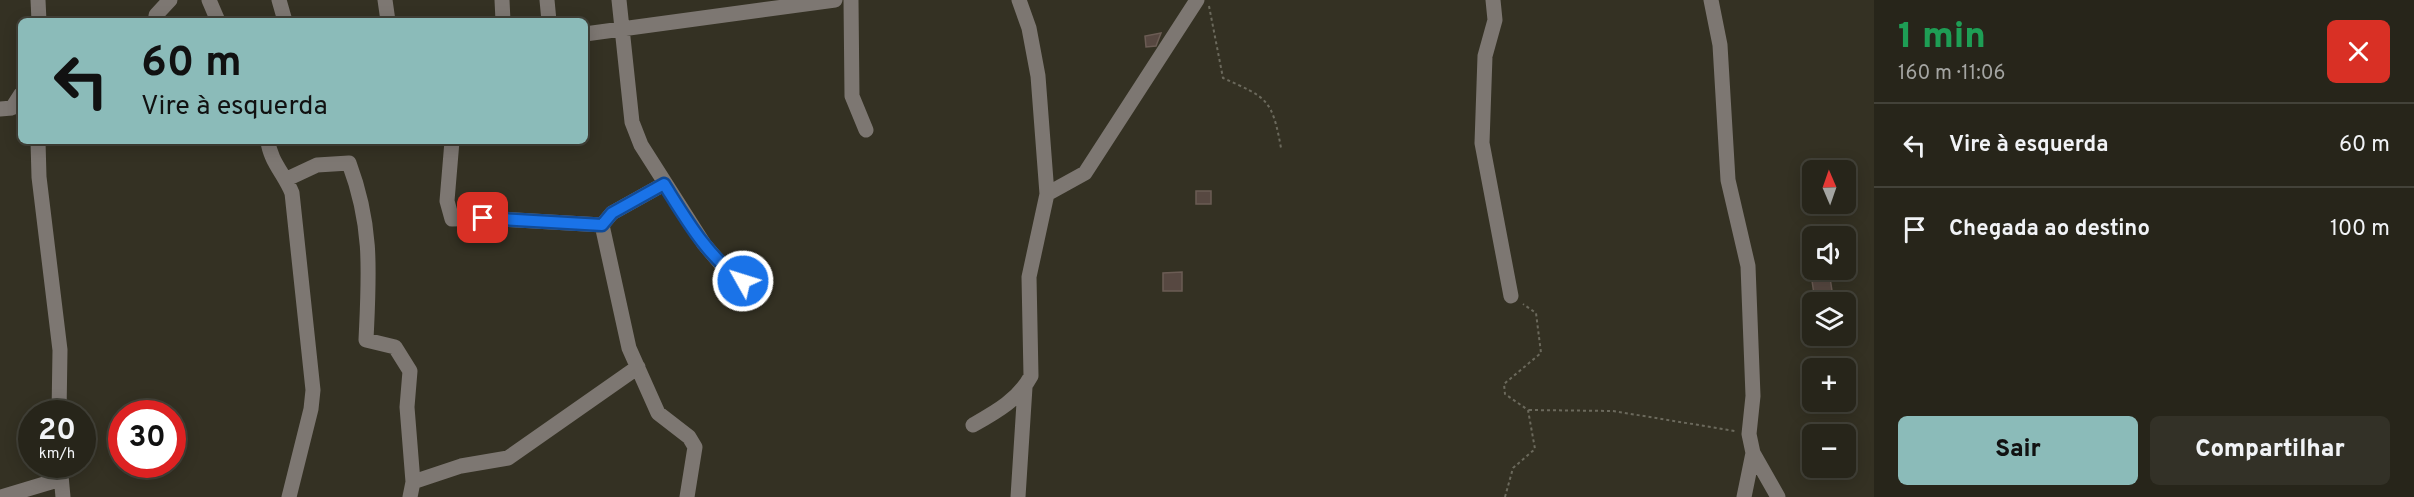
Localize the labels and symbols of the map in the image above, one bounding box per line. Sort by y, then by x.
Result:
north arrow [1802,160,1856,214]
pin [457,192,508,243]
position arrow [711,249,775,313]
speed limit sign: 30 [108,400,186,478]

